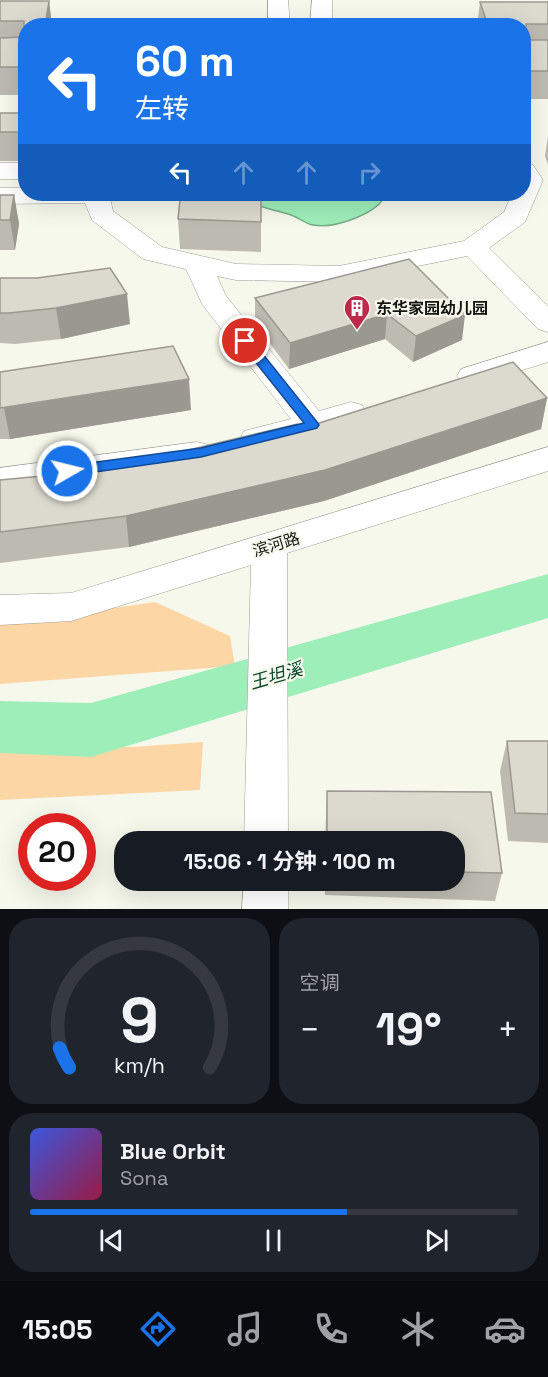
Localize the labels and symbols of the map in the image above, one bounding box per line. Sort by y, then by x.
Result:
building icon: 东华家园幼儿园 [342,293,372,331]
place label: 东华家园幼儿园 [376,298,488,319]
pin [219,315,270,366]
position arrow [35,439,99,503]
street label: 滨河路 [250,527,302,562]
water label: 王坦溪 [247,656,307,694]
speed limit sign: 20 [18,813,96,891]

